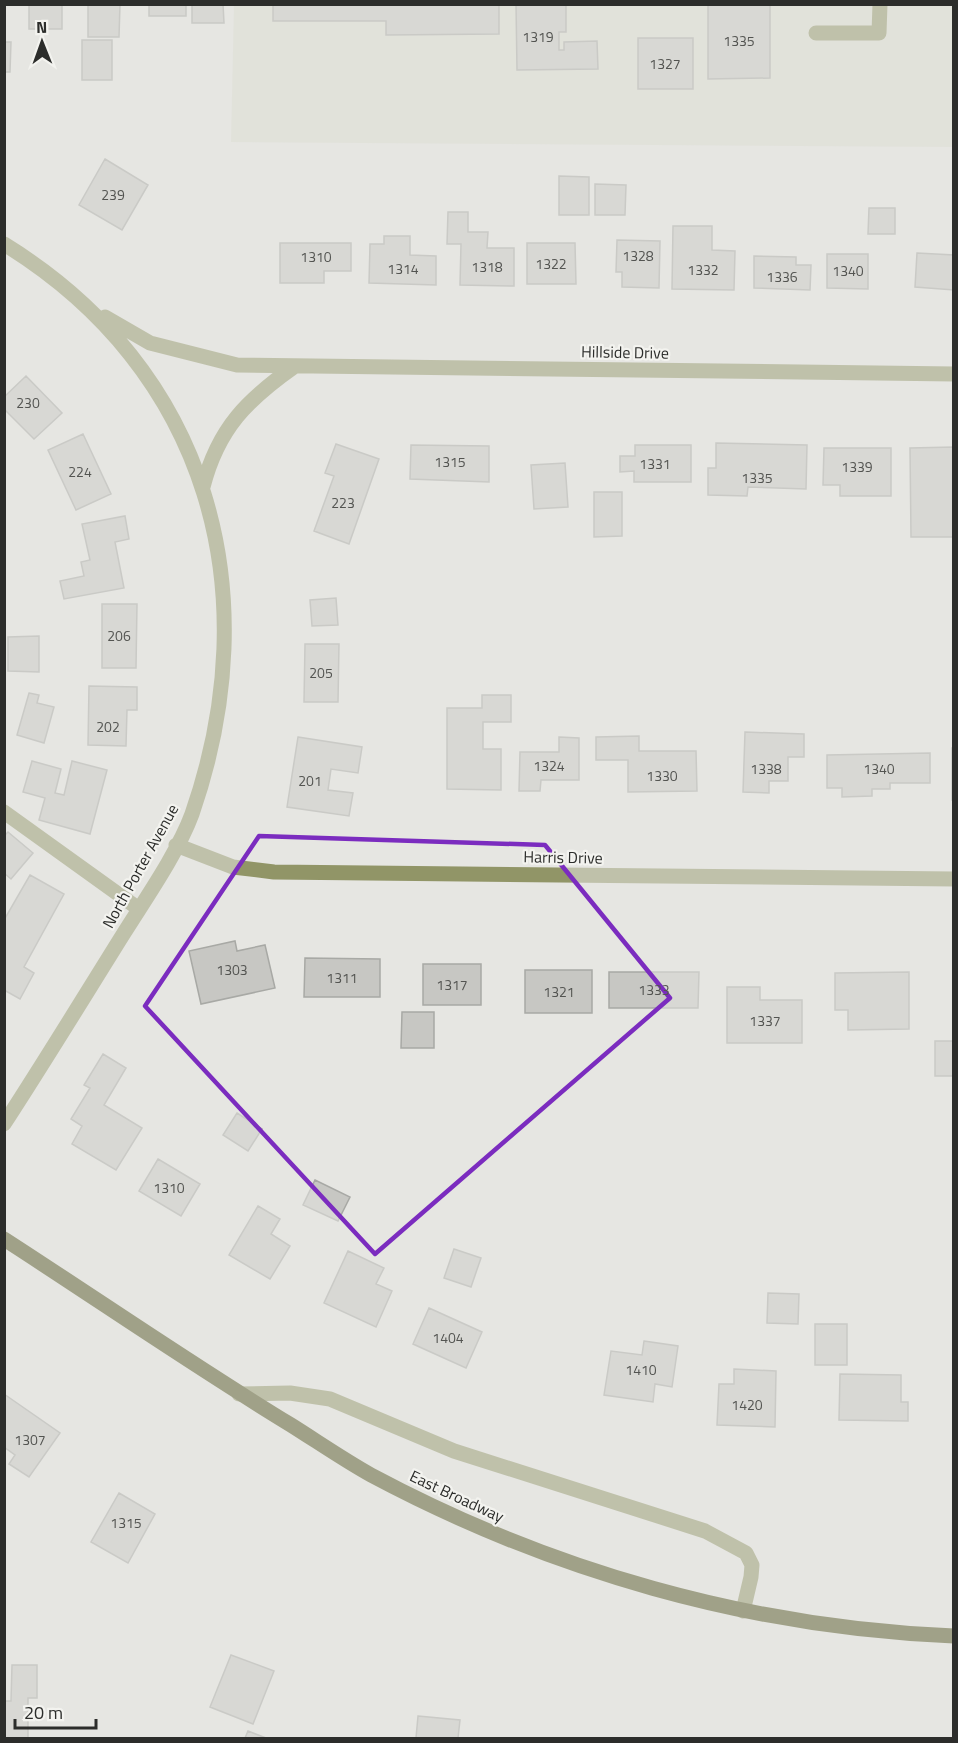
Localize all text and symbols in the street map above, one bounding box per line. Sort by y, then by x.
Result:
north arrow [12,12,72,72]
text: N [36,15,47,39]
house number: 1319 [522,26,554,47]
house number: 1335 [723,30,755,51]
house number: 1327 [649,53,681,74]
house number: 239 [101,184,125,205]
house number: 1328 [622,245,654,266]
house number: 1310 [300,246,332,267]
house number: 1322 [535,253,567,274]
house number: 1318 [471,256,503,277]
house number: 1314 [387,258,419,279]
house number: 1332 [687,259,719,280]
house number: 1340 [832,260,864,281]
house number: 1336 [766,266,798,287]
street label: Hillside Drive [581,339,669,365]
house number: 230 [16,392,40,413]
house number: 1315 [434,451,466,472]
house number: 1331 [639,453,671,474]
house number: 1339 [841,456,873,477]
house number: 224 [68,461,92,482]
house number: 1335 [741,467,773,488]
house number: 223 [331,492,355,513]
house number: 206 [107,625,131,646]
house number: 205 [309,662,333,683]
house number: 202 [96,716,120,737]
house number: 1324 [533,755,565,776]
house number: 1338 [750,758,782,779]
house number: 1340 [863,758,895,779]
house number: 1330 [646,765,678,786]
house number: 201 [298,770,322,791]
street label: North Porter Avenue [96,800,184,932]
street label: Harris Drive [523,844,603,870]
house number: 1303 [216,959,248,980]
house number: 1311 [326,967,358,988]
house number: 1317 [436,974,468,995]
house number: 1333 [638,979,670,1000]
house number: 1321 [543,981,575,1002]
house number: 1337 [749,1010,781,1031]
house number: 1310 [153,1177,185,1198]
house number: 1404 [432,1327,464,1348]
house number: 1410 [625,1359,657,1380]
house number: 1420 [731,1394,763,1415]
house number: 1307 [14,1429,46,1450]
street label: East Broadway [406,1464,508,1528]
house number: 1315 [110,1512,142,1533]
scale bar [15,1692,96,1730]
text: 20 m [24,1699,63,1726]

